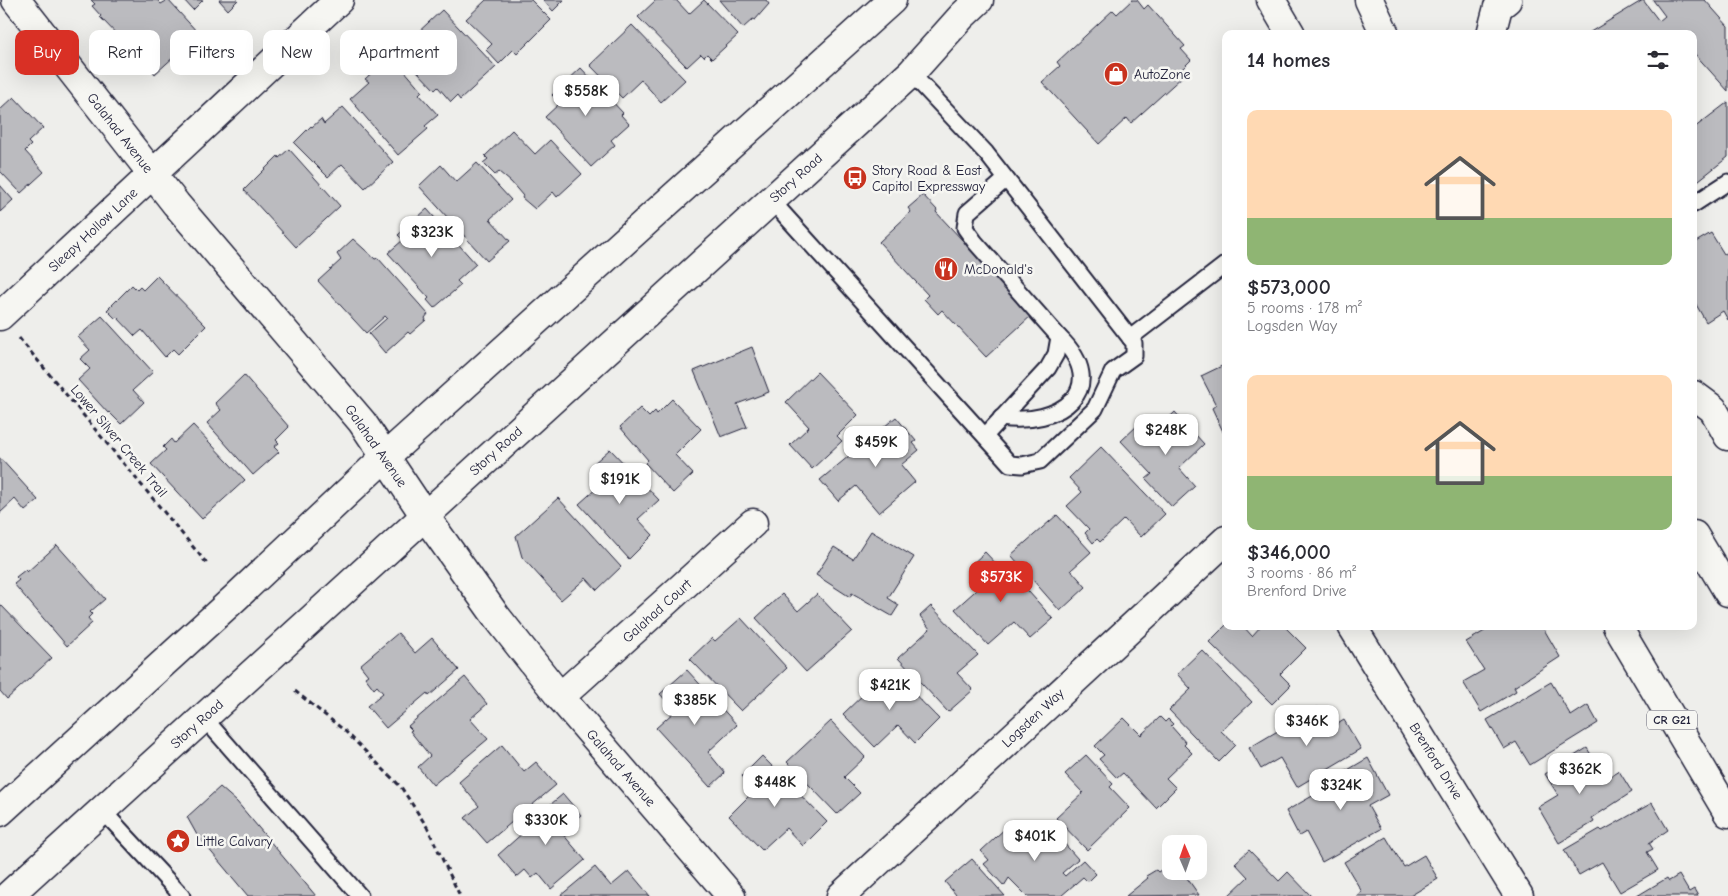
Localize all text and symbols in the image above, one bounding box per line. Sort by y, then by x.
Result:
chip: Buy [15,30,79,75]
chip: Rent [89,30,160,75]
chip: Filters [170,30,253,75]
chip: New [263,30,330,75]
chip: Apartment [340,30,457,75]
icon: filters [1644,46,1672,74]
text: 14 homes [1247,48,1330,72]
shop icon: AutoZone [1103,61,1129,87]
place label: AutoZone [1134,66,1191,83]
pin: $558K [551,74,621,117]
text: $558K [564,82,608,100]
street label: Galahad Avenue [83,90,157,176]
icon: home [1415,143,1505,233]
street label: Story Road [766,150,826,206]
place label: Story Road & East Capitol Expressway [872,162,986,195]
bus stop icon: Story Road & East Capitol Expressway [842,165,868,191]
street label: Sleepy Hollow Lane [45,184,141,276]
pin: $323K [397,216,467,258]
text: $323K [411,223,453,241]
restaurant icon: McDonald's [933,256,959,282]
place label: McDonald's [964,261,1033,278]
text: $573,000 [1247,275,1331,299]
text: 5 rooms · 178 m² [1247,299,1362,317]
text: Logsden Way [1247,317,1337,335]
street label: Lower Silver Creek Trail [67,381,171,501]
street label: Galahad Avenue [341,401,411,491]
icon: home [1415,408,1505,498]
pin: $248K [1131,414,1201,456]
text: $248K [1145,421,1187,439]
street label: Story Road [466,423,526,479]
pin: $459K [841,426,911,468]
text: $459K [854,433,898,451]
pin: $191K [585,462,655,505]
text: $191K [600,470,640,488]
text: $346,000 [1247,540,1331,564]
pin: $573K [966,560,1036,603]
text: 3 rooms · 86 m² [1247,564,1356,582]
text: $573K [980,568,1022,586]
street label: Galahad Court [619,575,696,646]
text: Brenford Drive [1247,582,1347,600]
pin: $421K [855,668,925,711]
text: $421K [870,676,910,694]
pin: $385K [660,684,730,726]
street label: Logsden Way [998,684,1068,751]
text: $385K [673,691,717,709]
street label: Story Road [167,696,227,752]
pin: $346K [1272,704,1342,747]
road number: CR G21 [1647,710,1697,730]
text: $346K [1286,712,1328,730]
street label: Brenford Drive [1406,720,1466,802]
street label: Galahad Avenue [583,726,659,810]
pin: $362K [1545,752,1615,795]
text: $362K [1559,760,1601,778]
pin: $448K [740,766,810,808]
pin: $324K [1306,768,1376,811]
text: $448K [754,773,796,791]
text: $324K [1320,776,1362,794]
pin: $330K [511,804,581,846]
text: $330K [524,811,568,829]
pin: $401K [1000,820,1070,862]
text: $401K [1014,827,1056,845]
place icon: Little Calvary [165,828,191,854]
place label: Little Calvary [196,833,273,850]
north arrow [1162,835,1208,880]
map controls [1162,835,1207,880]

